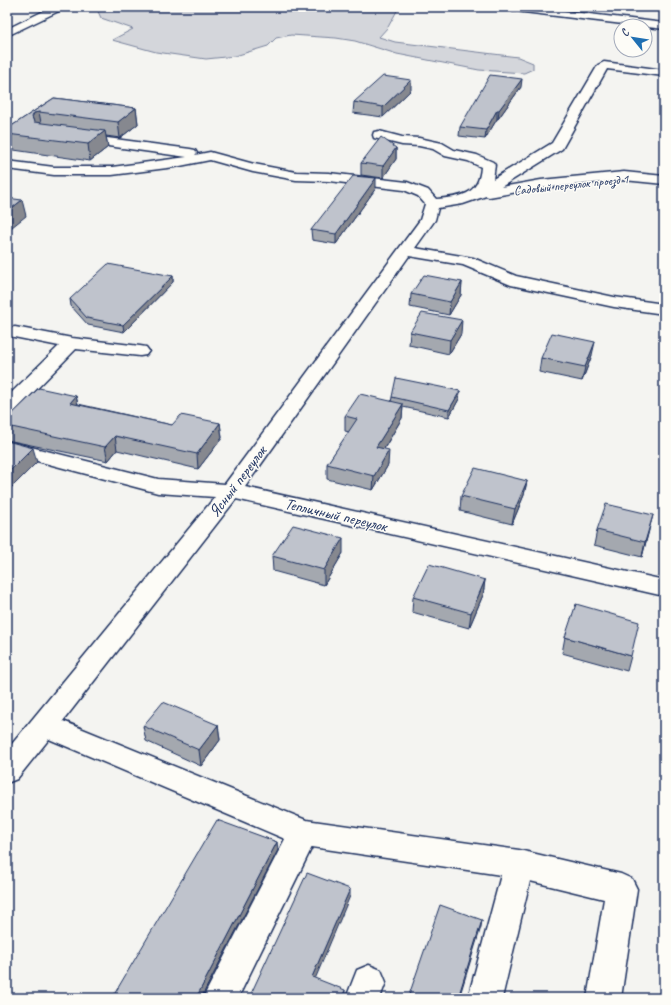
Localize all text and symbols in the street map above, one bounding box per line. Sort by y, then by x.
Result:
north arrow [613,18,653,58]
text: С [617,26,633,39]
street label: Садовый переулок проезд 1 [513,171,630,199]
street label: Ясный переулок [204,440,272,521]
street label: Тепличный переулок [283,494,391,537]

